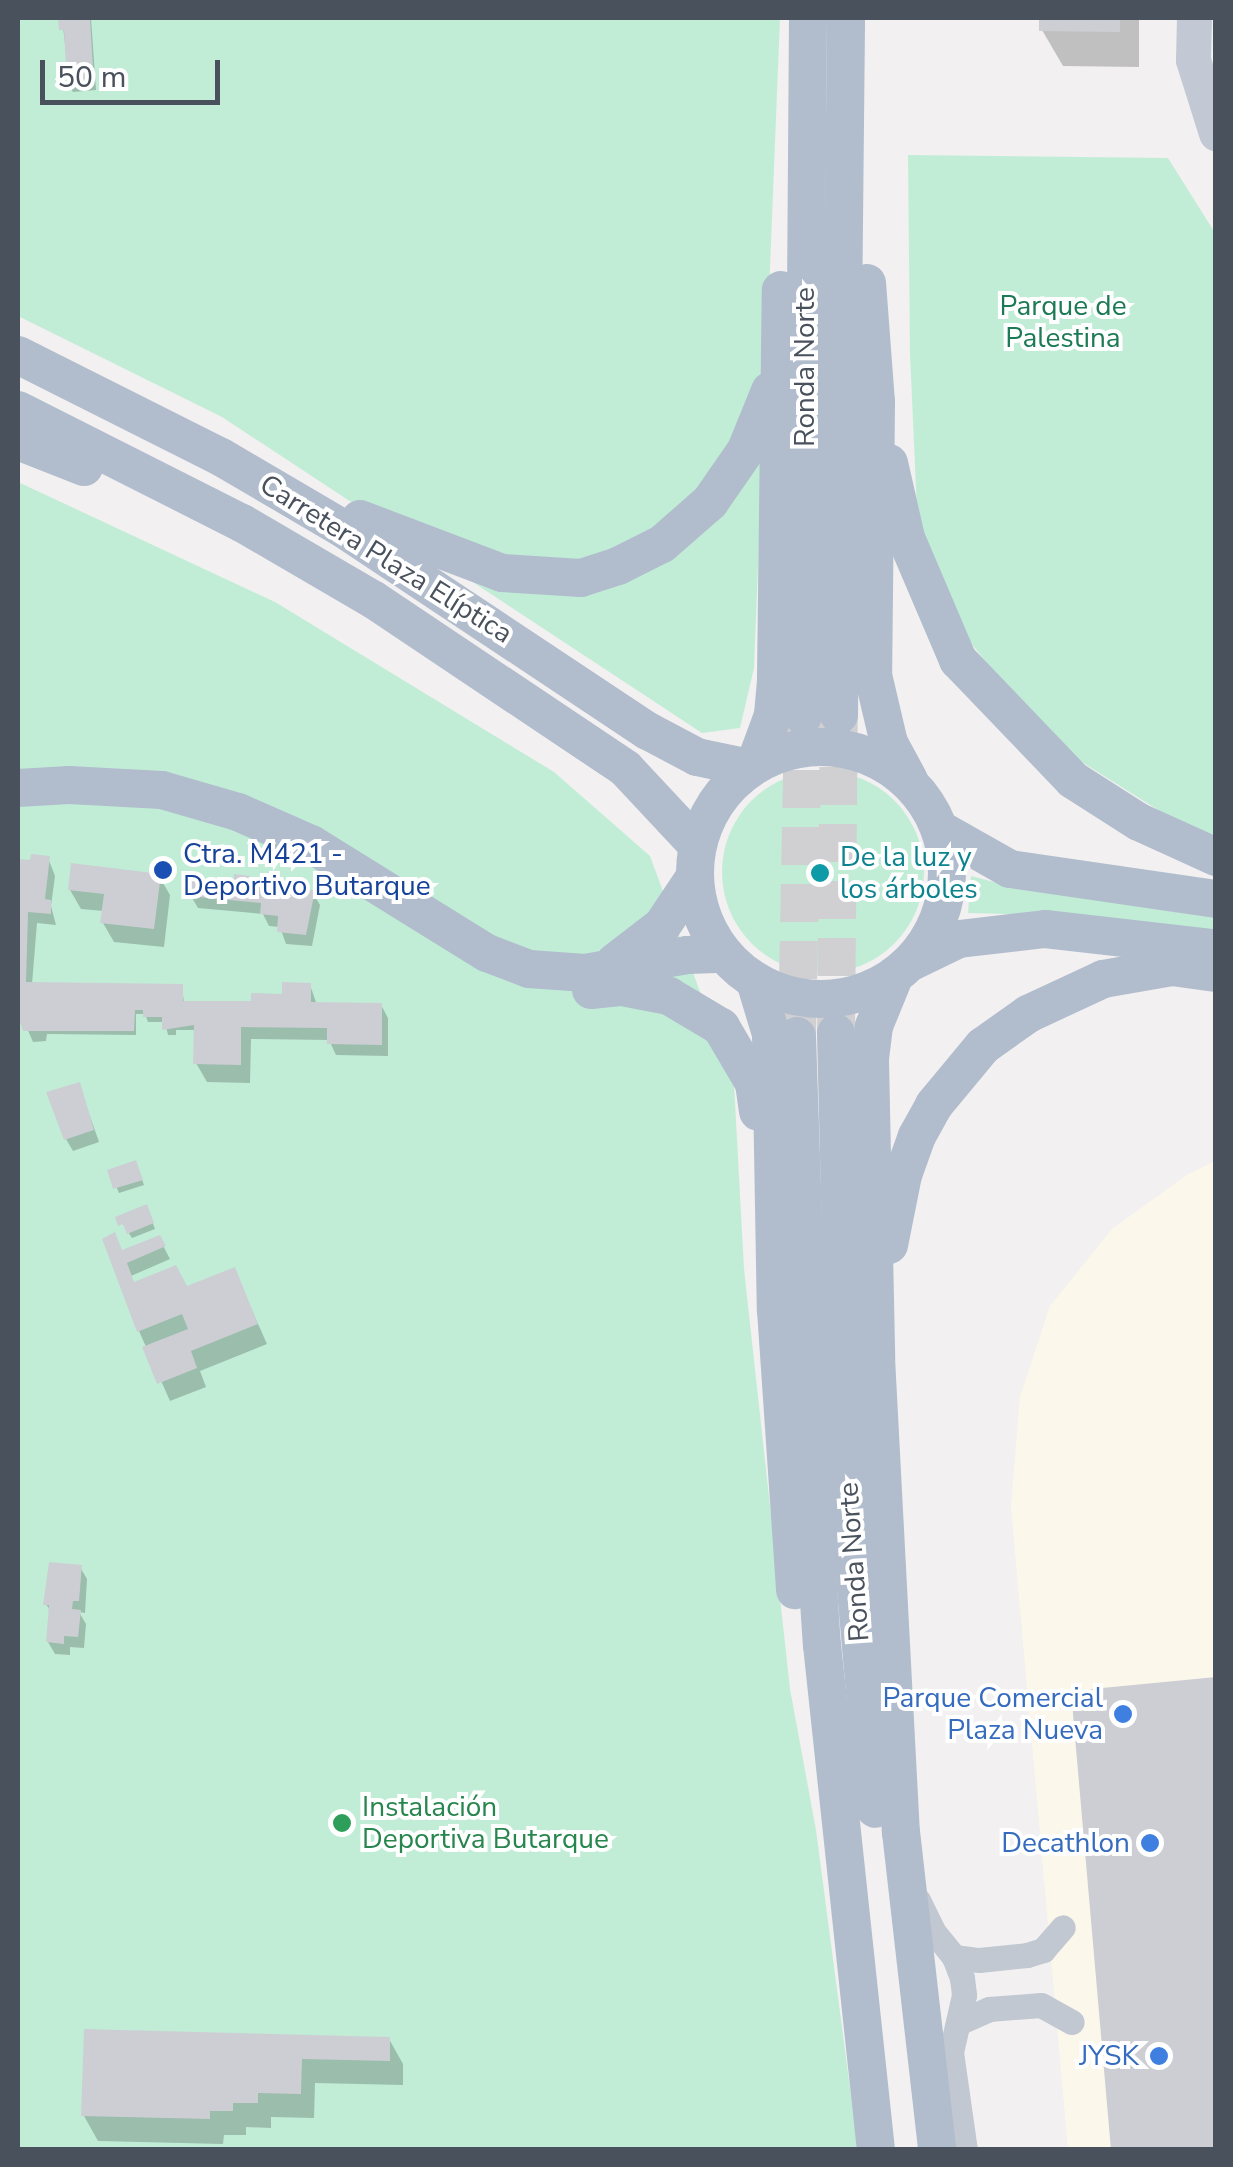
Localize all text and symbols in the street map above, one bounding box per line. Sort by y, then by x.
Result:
scale bar [45,40,225,102]
text: 50 m [57,57,126,98]
street label: Ronda Norte [788,287,822,447]
park label: Parque de Palestina [999,289,1127,355]
street label: Carretera Plaza Elíptica [254,468,518,650]
place label: Ctra. M421 - Deportivo Butarque [183,837,431,903]
place label: De la luz y los árboles [840,840,978,906]
marker: Ctra. M421 - Deportivo Butarque [152,859,174,881]
marker: De la luz y los árboles [809,862,831,884]
street label: Ronda Norte [832,1481,876,1643]
place label: Parque Comercial Plaza Nueva [882,1681,1103,1747]
marker: Parque Comercial Plaza Nueva [1112,1703,1134,1725]
place label: Instalación Deportiva Butarque [362,1790,609,1856]
marker: Instalación Deportiva Butarque [331,1812,353,1834]
place label: Decathlon [1001,1826,1130,1860]
marker: Decathlon [1139,1832,1161,1854]
place label: JYSK [1079,2039,1139,2073]
marker: JYSK [1148,2045,1170,2067]

